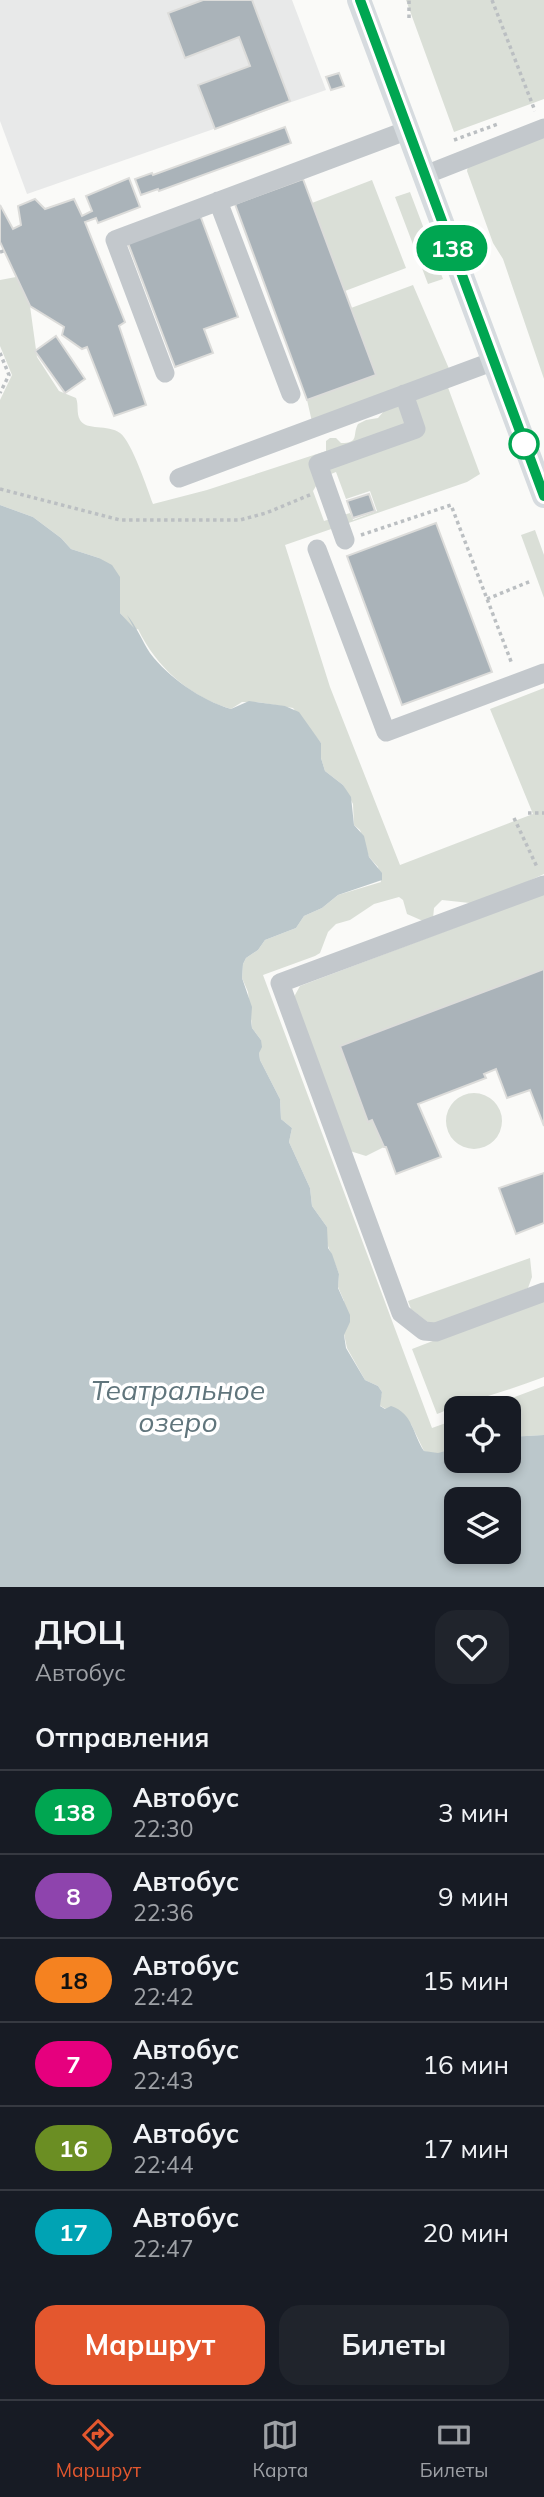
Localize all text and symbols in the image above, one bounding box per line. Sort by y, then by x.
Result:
line badge: 138 [412,225,492,271]
text: 138 [430,233,474,263]
unlabelled marker [509,429,539,459]
water label: Театральное озеро [91,1372,265,1439]
map controls [444,1396,521,1564]
button: locate [444,1396,521,1473]
button: layers [444,1487,521,1564]
button: heart [435,1610,509,1684]
text: ДЮЦ [35,1611,125,1652]
text: Автобус [35,1658,126,1687]
text: Отправления [35,1721,209,1754]
text: Автобус [133,1781,239,1814]
text: 3 мин [438,1796,509,1829]
text: 138 [52,1797,95,1827]
text: 22:30 [133,1814,193,1843]
text: Автобус [133,1865,239,1898]
text: 9 мин [438,1880,509,1913]
text: 8 [66,1881,81,1911]
text: 22:36 [133,1898,193,1927]
text: Автобус [133,1949,239,1982]
text: 15 мин [422,1964,509,1997]
text: 18 [59,1965,88,1995]
text: 22:42 [133,1982,193,2011]
text: Автобус [133,2033,239,2066]
text: 16 мин [422,2048,509,2081]
text: 7 [66,2049,81,2079]
text: 22:43 [133,2066,193,2095]
text: Автобус [133,2117,239,2150]
text: 17 мин [422,2132,509,2165]
text: 16 [59,2133,88,2163]
text: 22:44 [133,2150,193,2179]
text: Автобус [133,2201,239,2234]
text: 20 мин [422,2216,509,2249]
text: 17 [59,2217,88,2247]
text: 22:47 [133,2234,193,2263]
button: Маршрут [35,2305,265,2385]
button: Билеты [279,2305,509,2385]
tab: Маршрут [56,2416,141,2482]
tab: Карта [252,2416,308,2482]
tab: Билеты [420,2416,488,2482]

